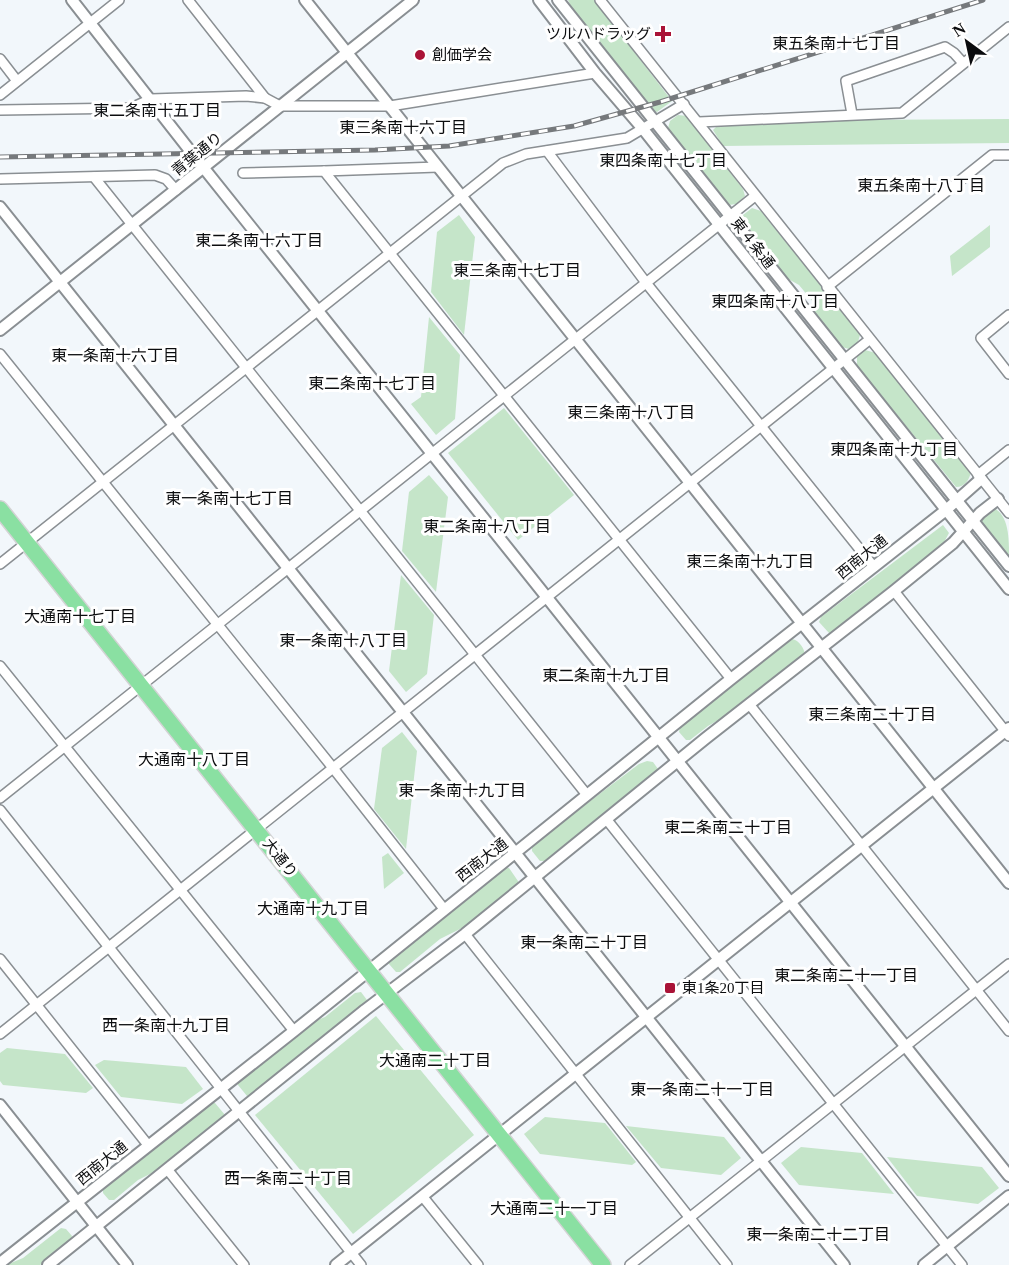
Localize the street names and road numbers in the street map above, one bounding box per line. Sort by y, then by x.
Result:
street label: 青葉通り [169,129,225,179]
street label: 東４条通 [728,214,778,272]
street label: 西南大通 [834,532,890,582]
street label: 大通り [260,835,300,881]
street label: 西南大通 [453,835,511,885]
street label: 西南大通 [74,1138,130,1188]

